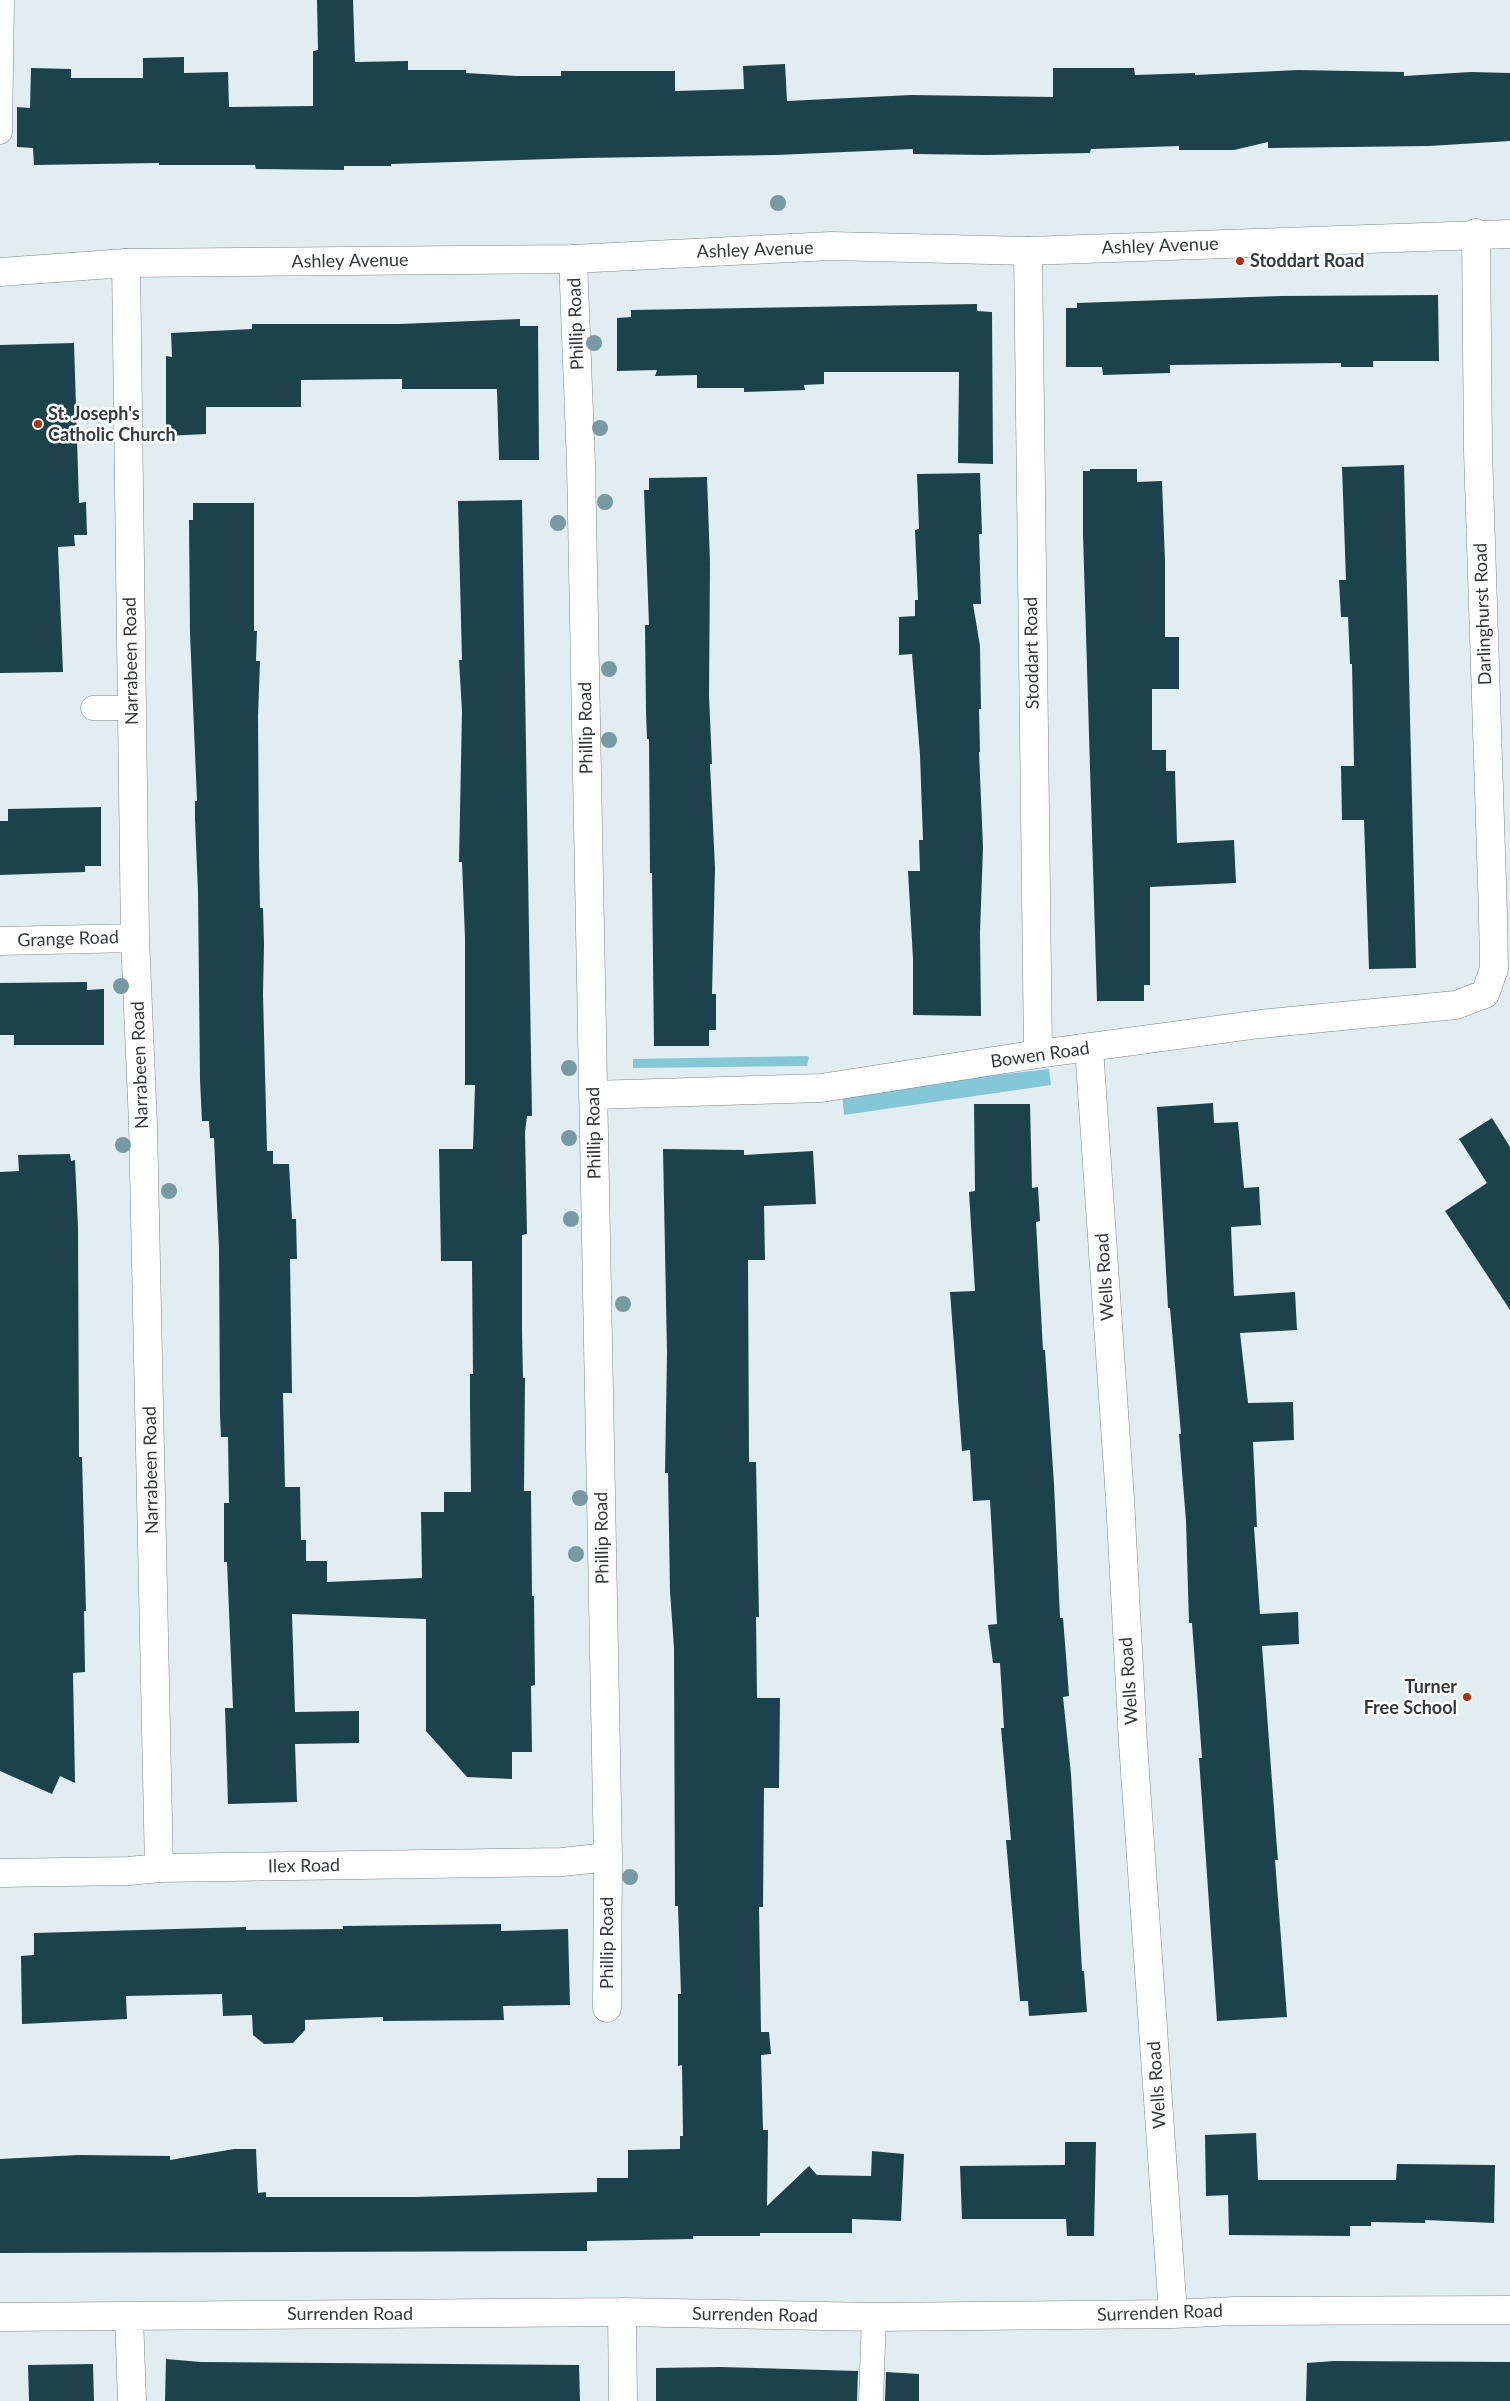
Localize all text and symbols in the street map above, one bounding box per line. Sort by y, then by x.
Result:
street label: Ashley Avenue [1101,233,1219,259]
street label: Ashley Avenue [696,237,814,263]
street label: Ashley Avenue [291,249,409,273]
place label: Stoddart Road [1250,250,1364,272]
marker: Stoddart Road [1234,255,1246,267]
street label: Phillip Road [564,277,588,371]
place label: St. Joseph's Catholic Church [48,403,176,446]
marker: St. Joseph's Catholic Church [32,418,44,430]
street label: Darlinghurst Road [1470,543,1496,685]
street label: Narrabeen Road [119,597,143,725]
street label: Stoddart Road [1020,597,1044,709]
street label: Phillip Road [574,682,598,774]
street label: Grange Road [17,926,119,952]
street label: Narrabeen Road [127,1001,153,1129]
street label: Bowen Road [989,1037,1091,1073]
street label: Phillip Road [582,1087,606,1179]
street label: Wells Road [1091,1232,1119,1322]
street label: Narrabeen Road [139,1406,163,1534]
street label: Phillip Road [590,1492,614,1584]
street label: Wells Road [1115,1636,1143,1726]
place label: Turner Free School [1364,1676,1457,1718]
marker: Turner Free School [1461,1691,1473,1703]
street label: Ilex Road [268,1855,340,1877]
street label: Phillip Road [596,1897,618,1989]
street label: Wells Road [1143,2040,1171,2130]
street label: Surrenden Road [1097,2300,1223,2326]
street label: Surrenden Road [287,2303,413,2325]
street label: Surrenden Road [692,2303,818,2327]

